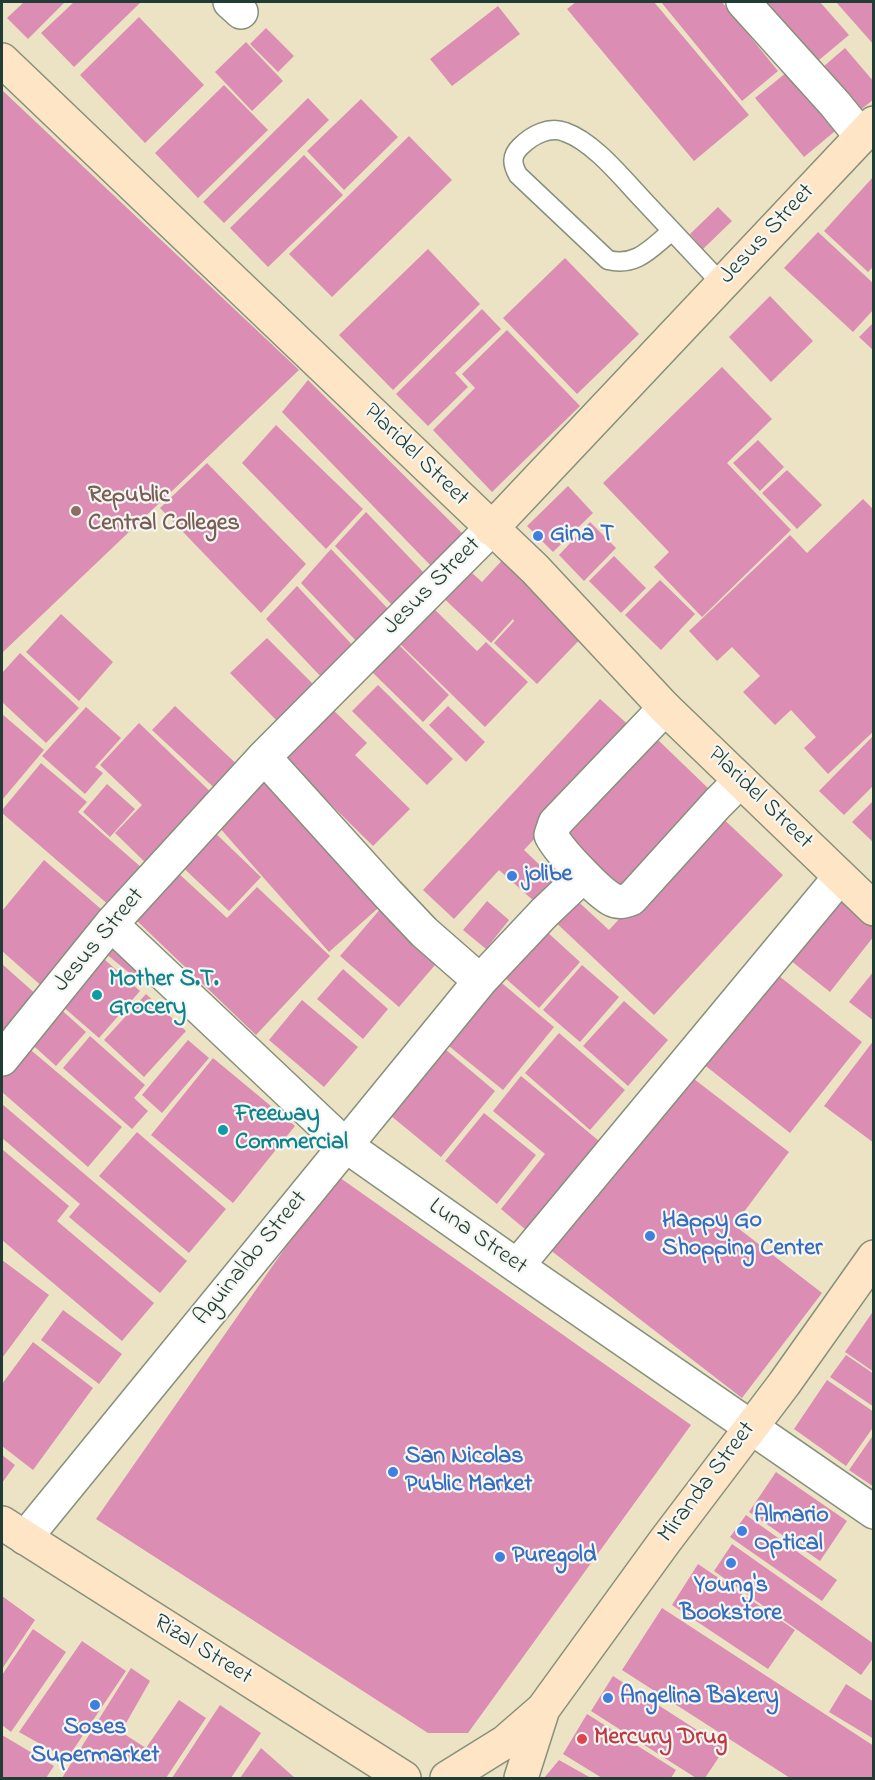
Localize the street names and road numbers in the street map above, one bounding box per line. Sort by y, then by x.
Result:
street label: Jesus Street [714,179,822,291]
street label: Plaridel Street [356,398,474,514]
street label: Jesus Street [378,532,488,642]
street label: Plaridel Street [700,741,818,857]
street label: Jesus Street [48,883,152,999]
street label: Aguinaldo Street [189,1186,315,1332]
street label: Luna Street [422,1194,532,1282]
street label: Miranda Street [653,1417,763,1549]
street label: Rizal Street [147,1609,257,1693]

